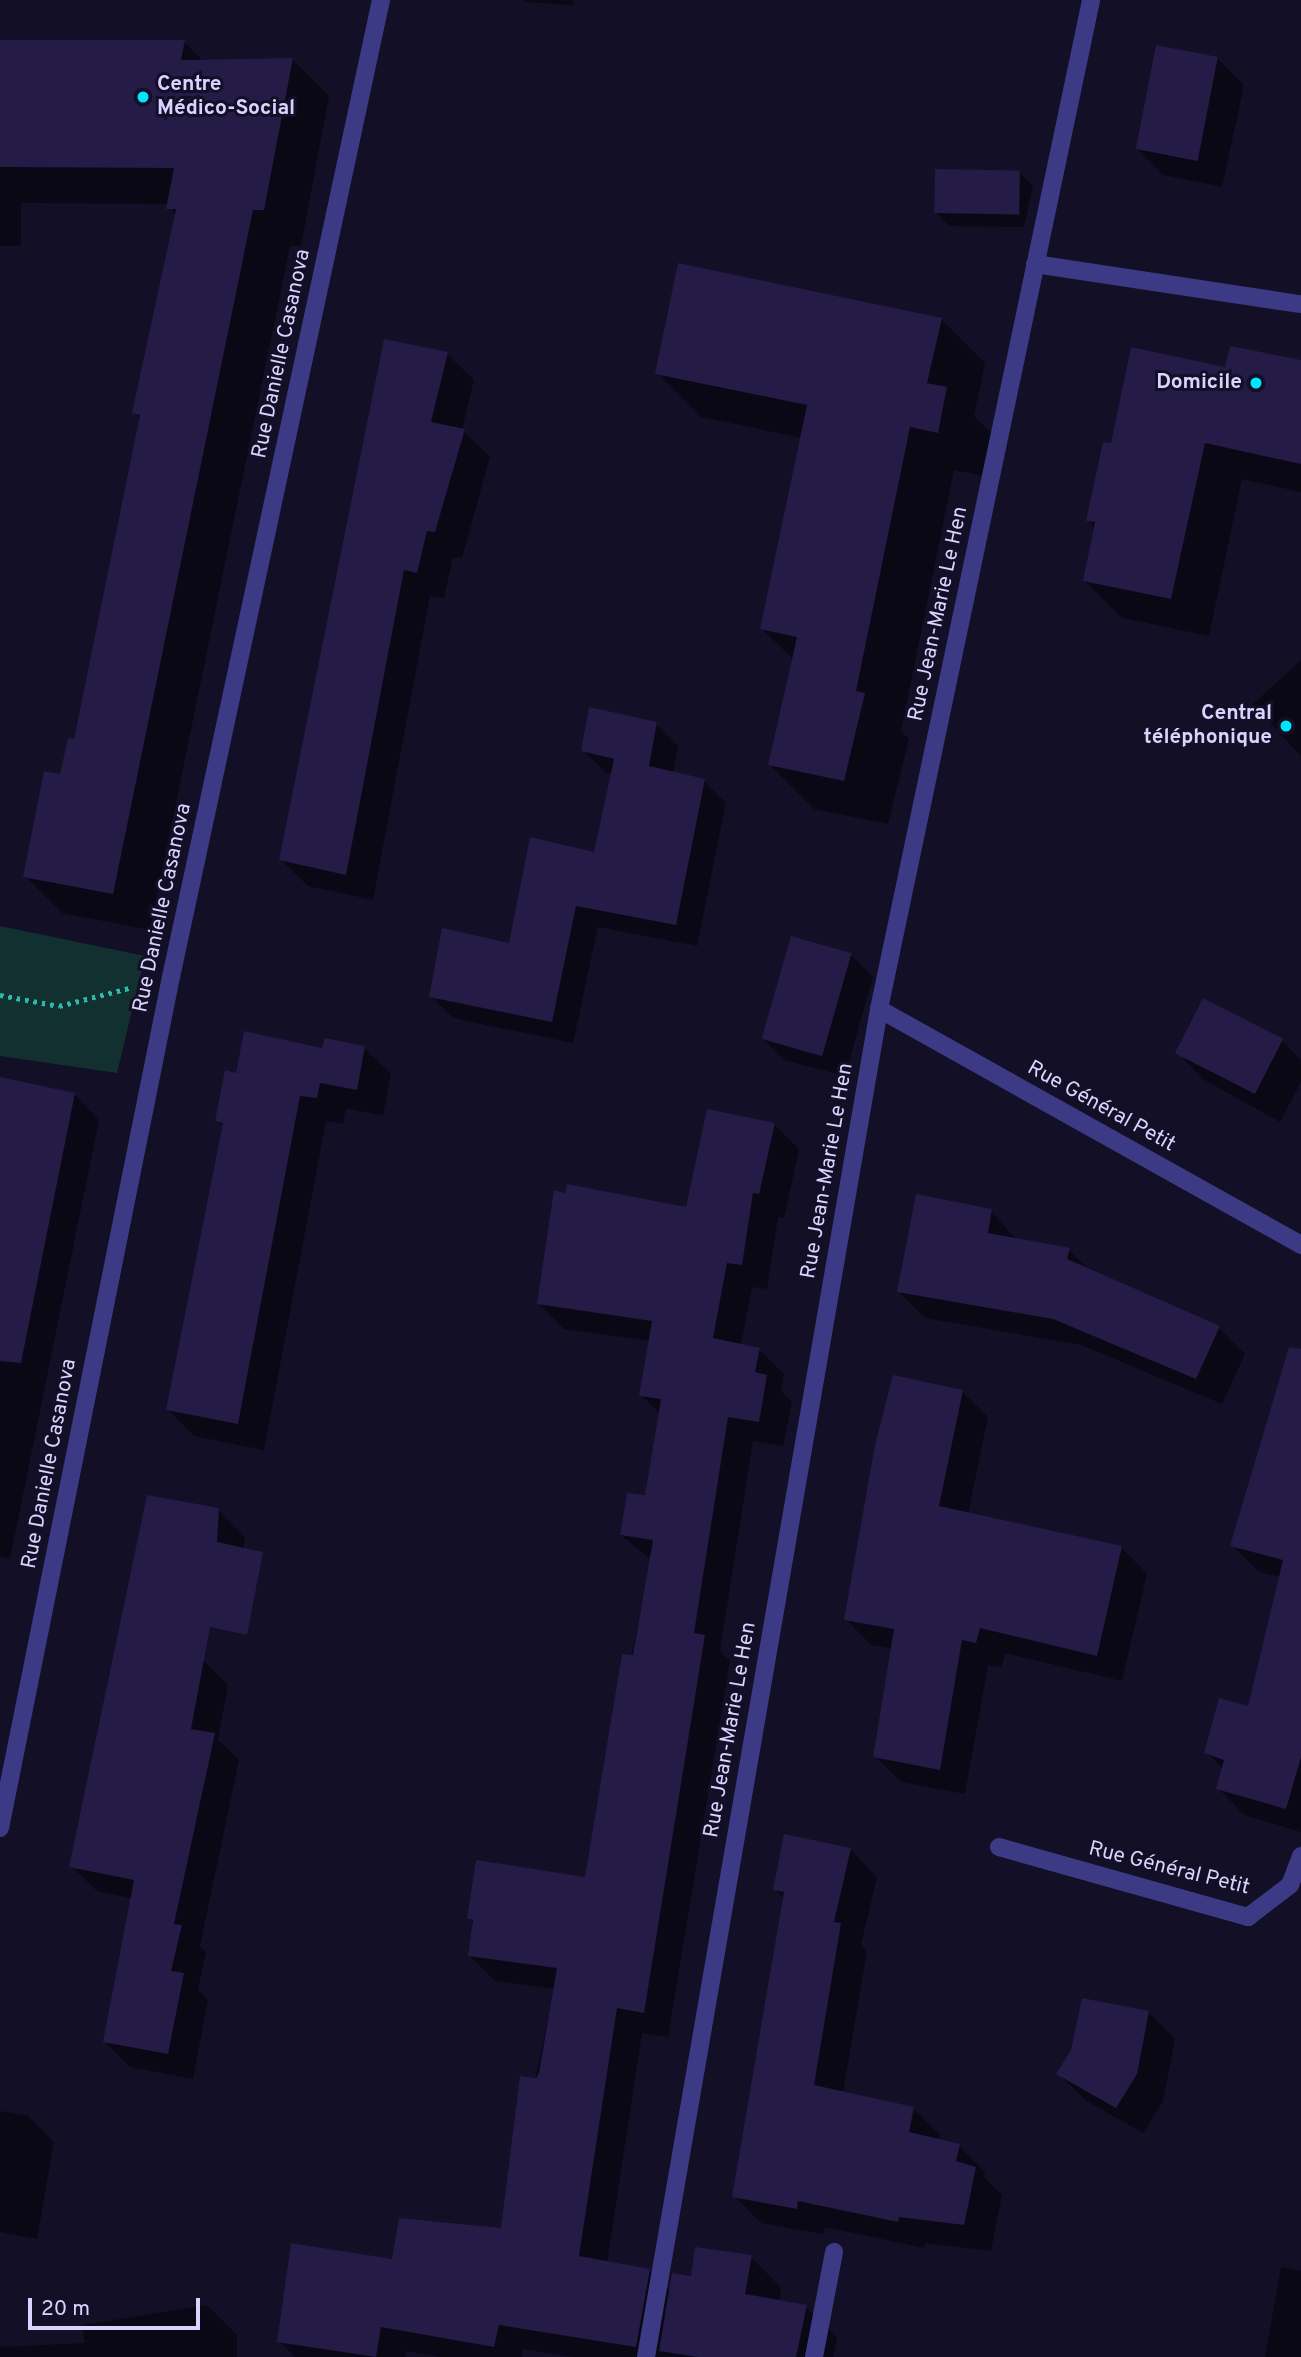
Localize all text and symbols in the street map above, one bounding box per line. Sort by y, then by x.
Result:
place label: Centre Médico-Social [157,72,295,122]
marker: Centre Médico-Social [135,89,151,105]
street label: Rue Danielle Casanova [248,247,316,461]
place label: Domicile [1156,370,1242,396]
marker: Domicile [1248,375,1264,391]
street label: Rue Jean-Marie Le Hen [904,504,974,724]
place label: Central téléphonique [1144,701,1272,751]
marker: Central téléphonique [1278,718,1294,734]
street label: Rue Danielle Casanova [129,801,197,1015]
street label: Rue Général Petit [1023,1056,1179,1158]
street label: Rue Jean-Marie Le Hen [797,1061,859,1281]
street label: Rue Danielle Casanova [17,1357,83,1571]
street label: Rue Jean-Marie Le Hen [700,1620,762,1840]
street label: Rue Général Petit [1086,1837,1252,1901]
scale bar [32,2284,203,2328]
text: 20 m [41,2296,90,2323]

